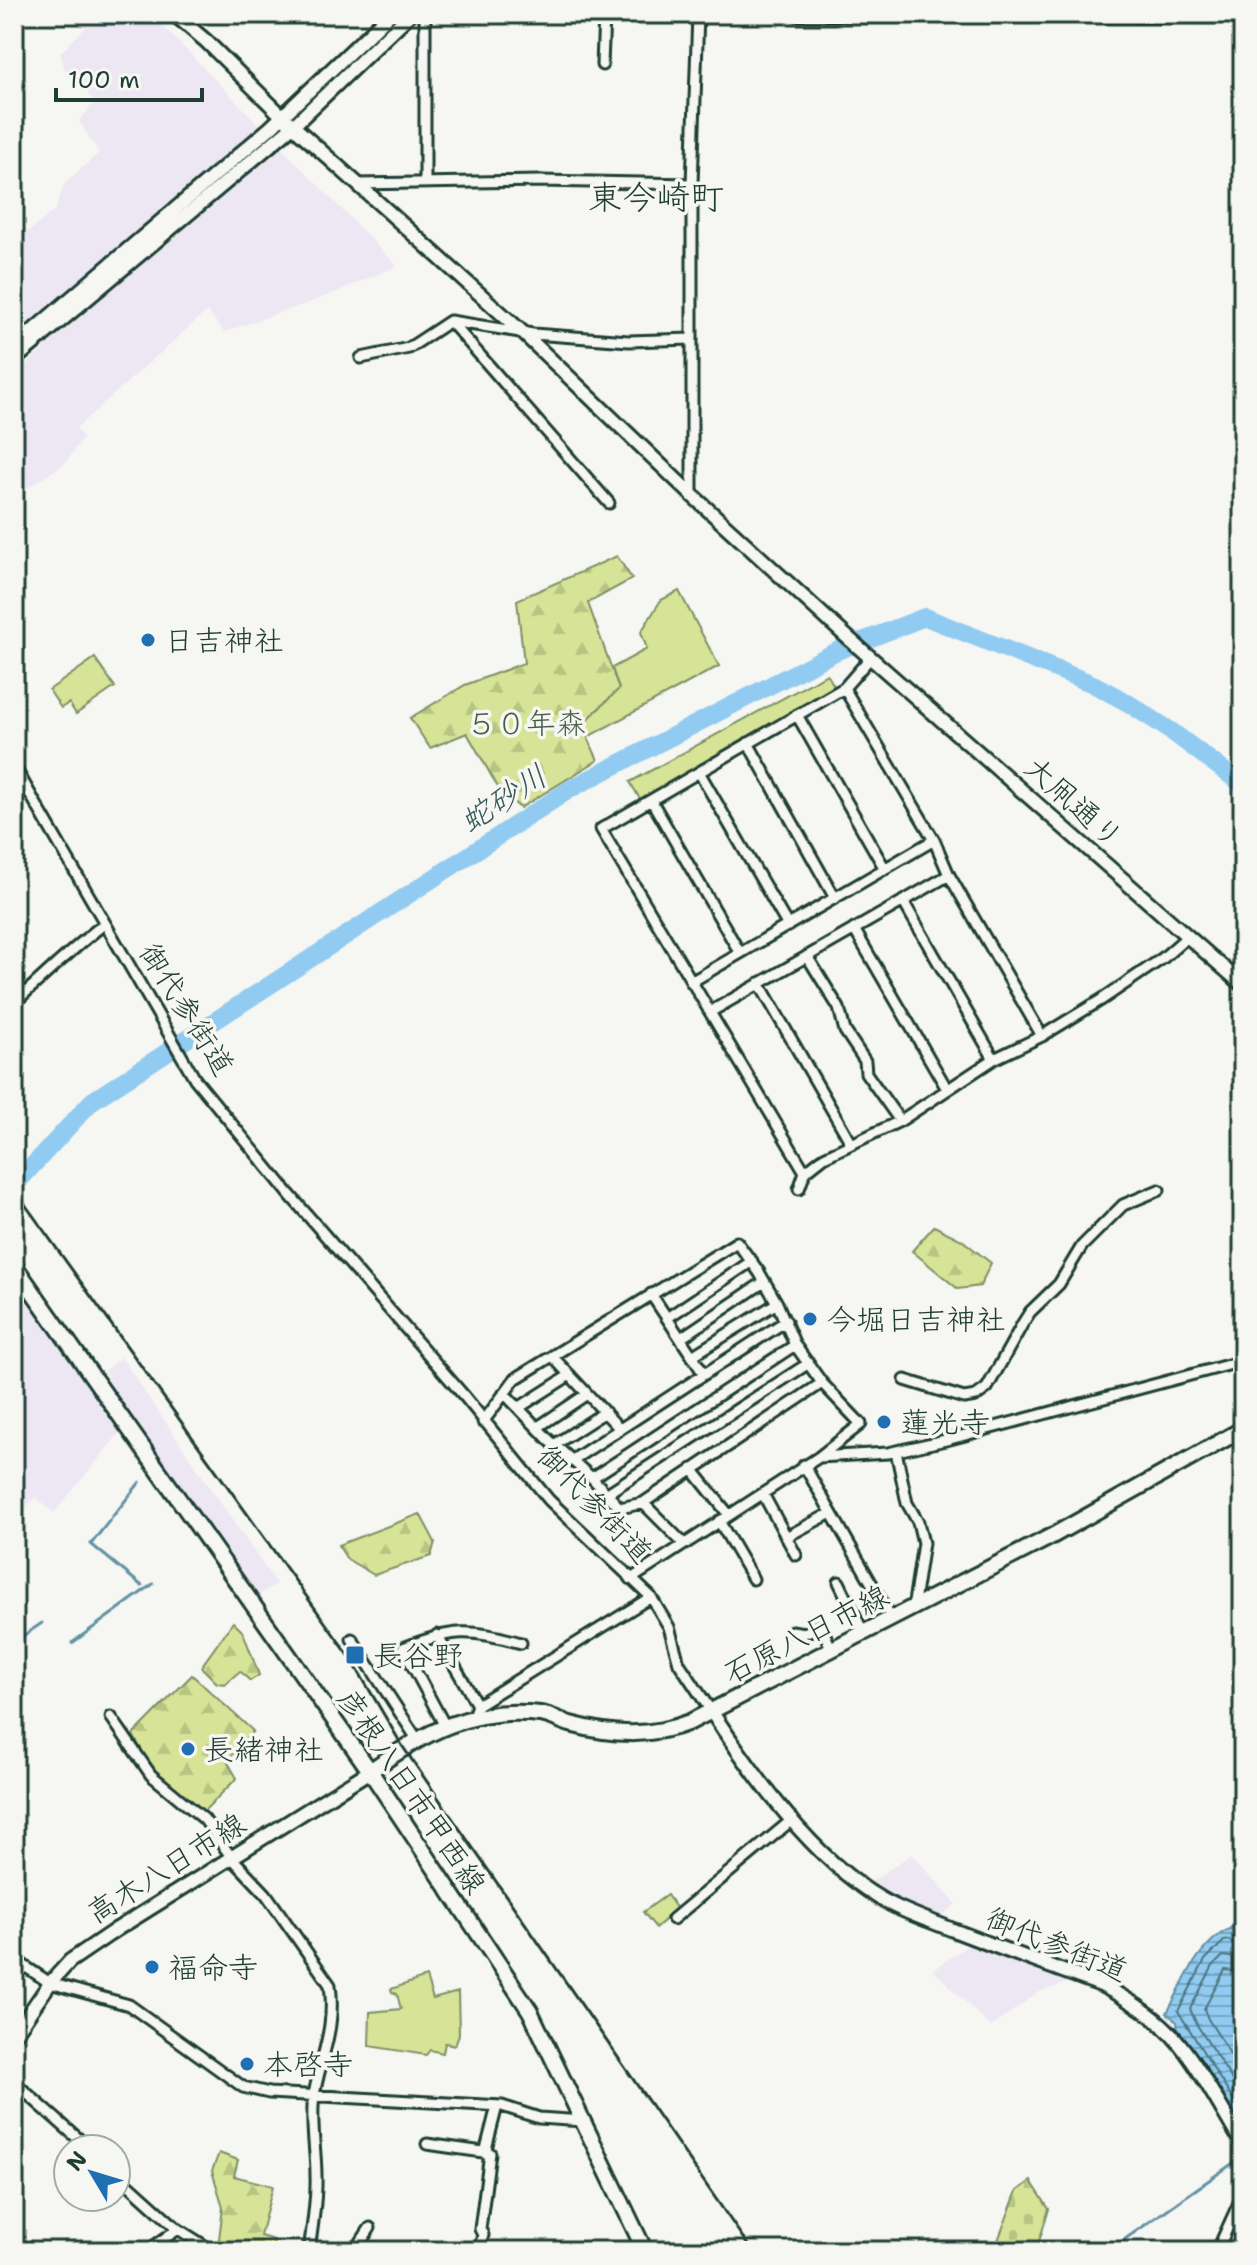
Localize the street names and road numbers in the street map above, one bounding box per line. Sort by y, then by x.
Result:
street label: 大凧通り [1016,747,1132,857]
street label: 御代参街道 [130,935,244,1083]
street label: 御代参街道 [528,1436,662,1572]
street label: 石原八日市線 [717,1575,895,1693]
street label: 彦根八日市甲西線 [328,1680,496,1902]
street label: 高木八日市線 [79,1803,253,1933]
street label: 御代参街道 [980,1897,1134,1991]

